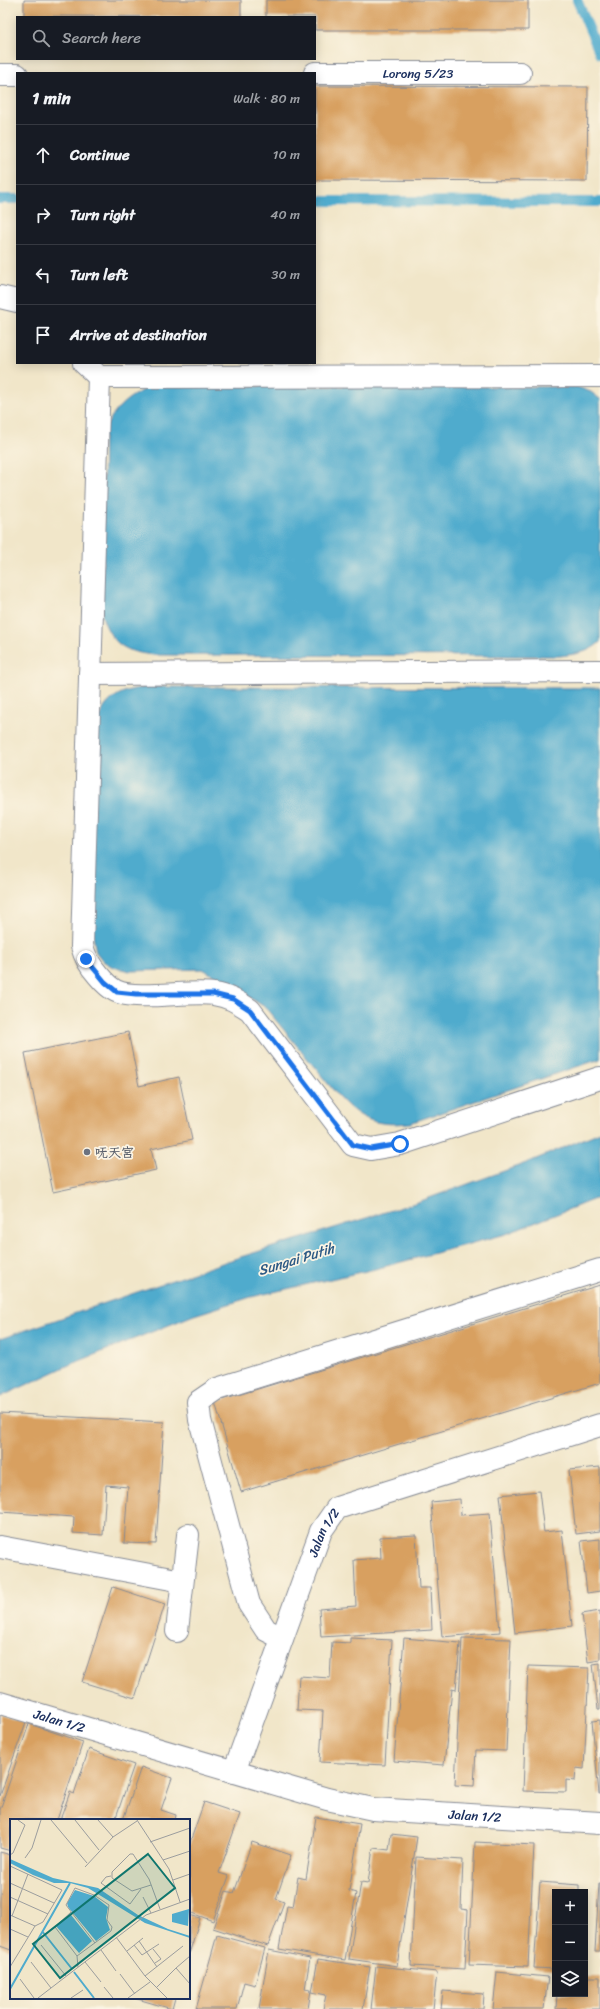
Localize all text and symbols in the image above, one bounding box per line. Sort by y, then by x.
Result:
search box [16,16,316,60]
text: Search here [62,25,141,51]
icon: search [30,27,52,49]
street label: Lorong 5/23 [383,62,453,85]
text: 1 min [32,83,71,113]
text: Walk · 80 m [233,87,300,110]
text: Continue [70,142,130,168]
text: 10 m [273,143,300,166]
icon: ahead [32,144,54,166]
text: Turn right [70,202,135,228]
text: 40 m [270,203,300,226]
icon: right [32,204,54,226]
text: Turn left [70,262,128,288]
text: 30 m [271,263,300,286]
icon: left [32,264,54,286]
text: Arrive at destination [70,322,207,348]
icon: arrive [32,324,54,346]
route end [77,950,95,968]
route start [391,1135,409,1153]
place label: 呒天宫 [95,1141,134,1164]
marker: 呒天宫 [82,1147,92,1157]
water label: Sungai Putih [255,1236,339,1283]
street label: Jalan 1/2 [301,1503,346,1561]
street label: Jalan 1/2 [30,1702,88,1740]
street label: Jalan 1/2 [447,1803,502,1829]
inset map [10,1819,190,1999]
map controls [552,1889,588,1997]
button: + [552,1889,588,1925]
button: − [552,1925,588,1961]
button: layers [552,1961,588,1997]

